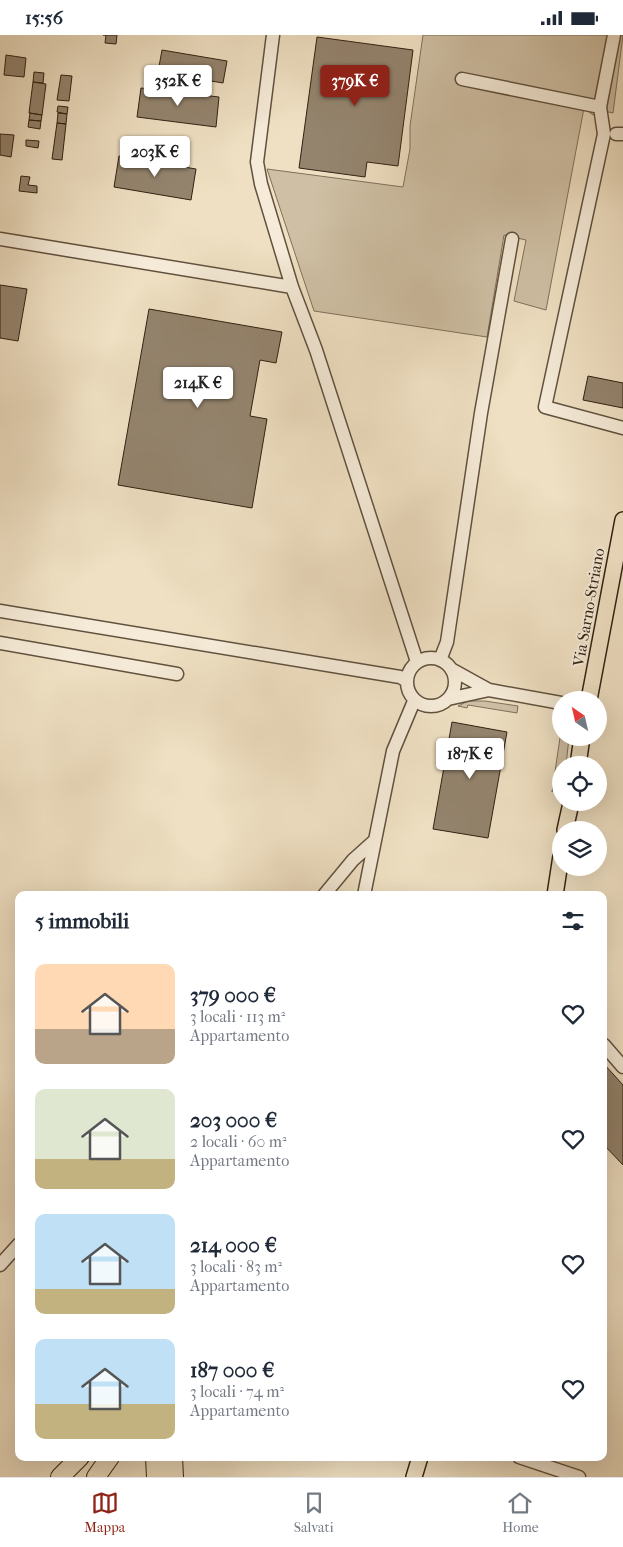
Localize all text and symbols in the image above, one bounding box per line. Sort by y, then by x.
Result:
text: 15:56 [25,7,63,29]
pin: 352K € [137,65,219,107]
pin: 379K € [314,65,396,107]
text: 352K € [155,71,201,90]
text: 379K € [331,71,379,90]
pin: 203K € [114,135,196,178]
text: 203K € [131,142,179,161]
pin: 214K € [157,367,239,409]
text: 214K € [174,373,222,392]
street label: Via Sarno-Striano [569,546,608,669]
north arrow [552,691,608,746]
map controls [552,691,607,876]
pin: 187K € [429,737,511,780]
text: 187K € [447,744,493,763]
button: locate [552,756,607,811]
button: layers [552,821,607,876]
icon: filters [559,907,587,935]
text: 5 immobili [35,909,129,933]
text: 379 000 € [190,983,276,1007]
icon: home [75,984,135,1044]
icon: heart [559,1000,587,1028]
text: 3 locali · 113 m² [190,1007,285,1026]
text: Appartamento [190,1026,289,1045]
text: 203 000 € [190,1108,277,1132]
icon: home [75,1109,135,1169]
icon: heart [559,1125,587,1153]
text: 2 locali · 60 m² [190,1132,287,1151]
text: Appartamento [190,1151,289,1170]
text: 214 000 € [190,1233,277,1257]
icon: home [75,1234,135,1294]
icon: heart [559,1250,587,1278]
text: 3 locali · 83 m² [190,1257,282,1276]
text: Appartamento [190,1276,289,1295]
text: 187 000 € [190,1358,274,1382]
icon: home [75,1359,135,1419]
icon: heart [559,1375,587,1403]
text: 3 locali · 74 m² [190,1382,284,1401]
text: Appartamento [190,1401,289,1420]
tab: Mappa [84,1489,125,1536]
tab: Salvati [294,1489,334,1536]
tab: Home [502,1489,539,1536]

